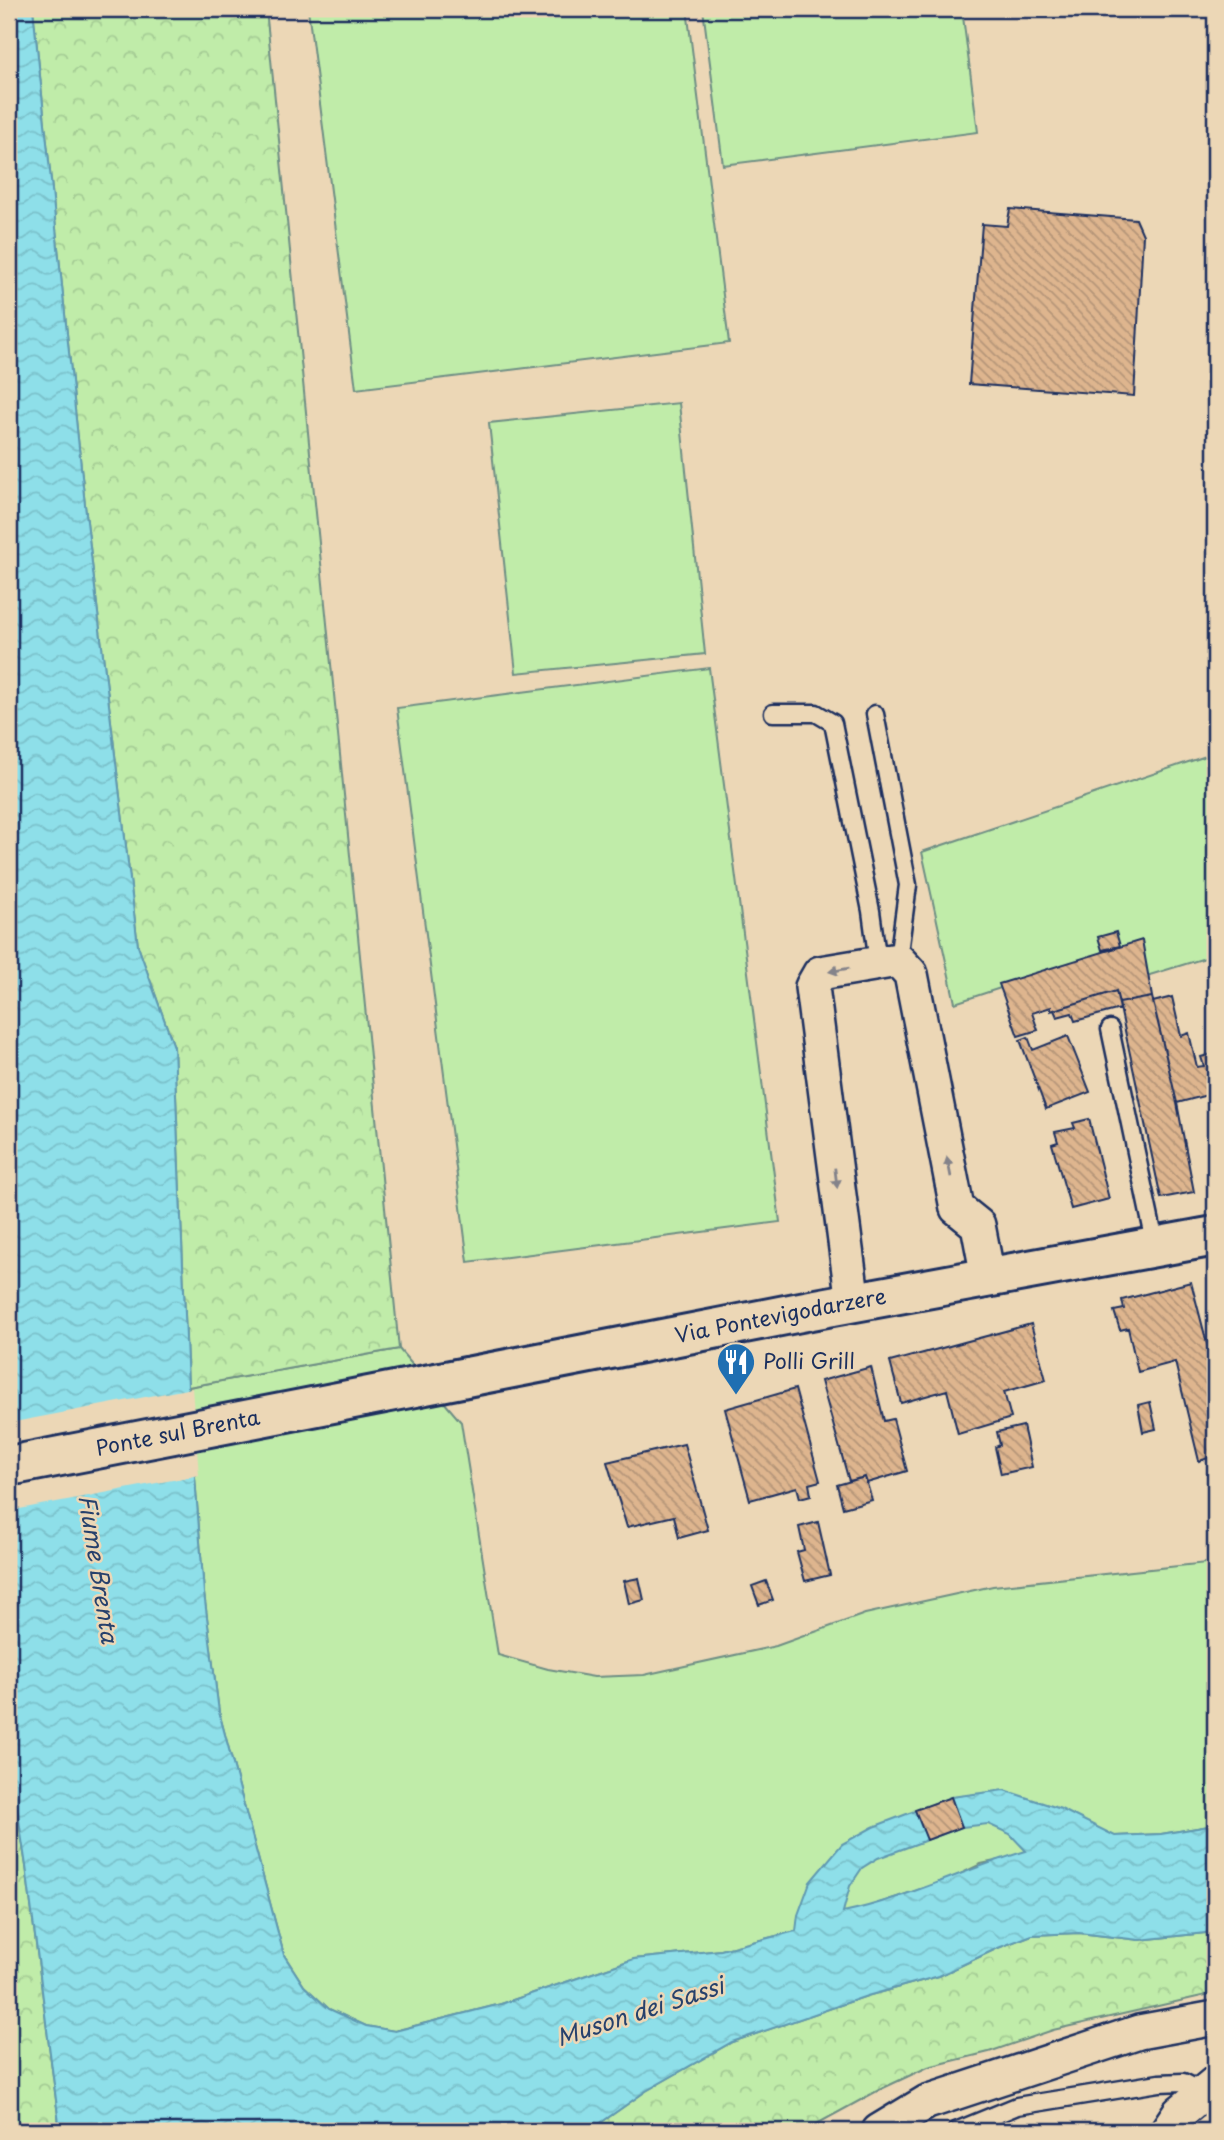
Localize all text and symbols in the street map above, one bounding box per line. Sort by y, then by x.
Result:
one-way arrow [828,965,850,976]
one-way arrow [944,1156,955,1178]
one-way arrow [830,1167,841,1189]
street label: Via Pontevigodarzere [672,1279,888,1350]
restaurant icon: Polli Grill [715,1341,757,1396]
place label: Polli Grill [763,1344,855,1376]
street label: Ponte sul Brenta [93,1400,262,1463]
water label: Fiume Brenta [70,1492,129,1646]
water label: Muson dei Sassi [551,1966,731,2054]

